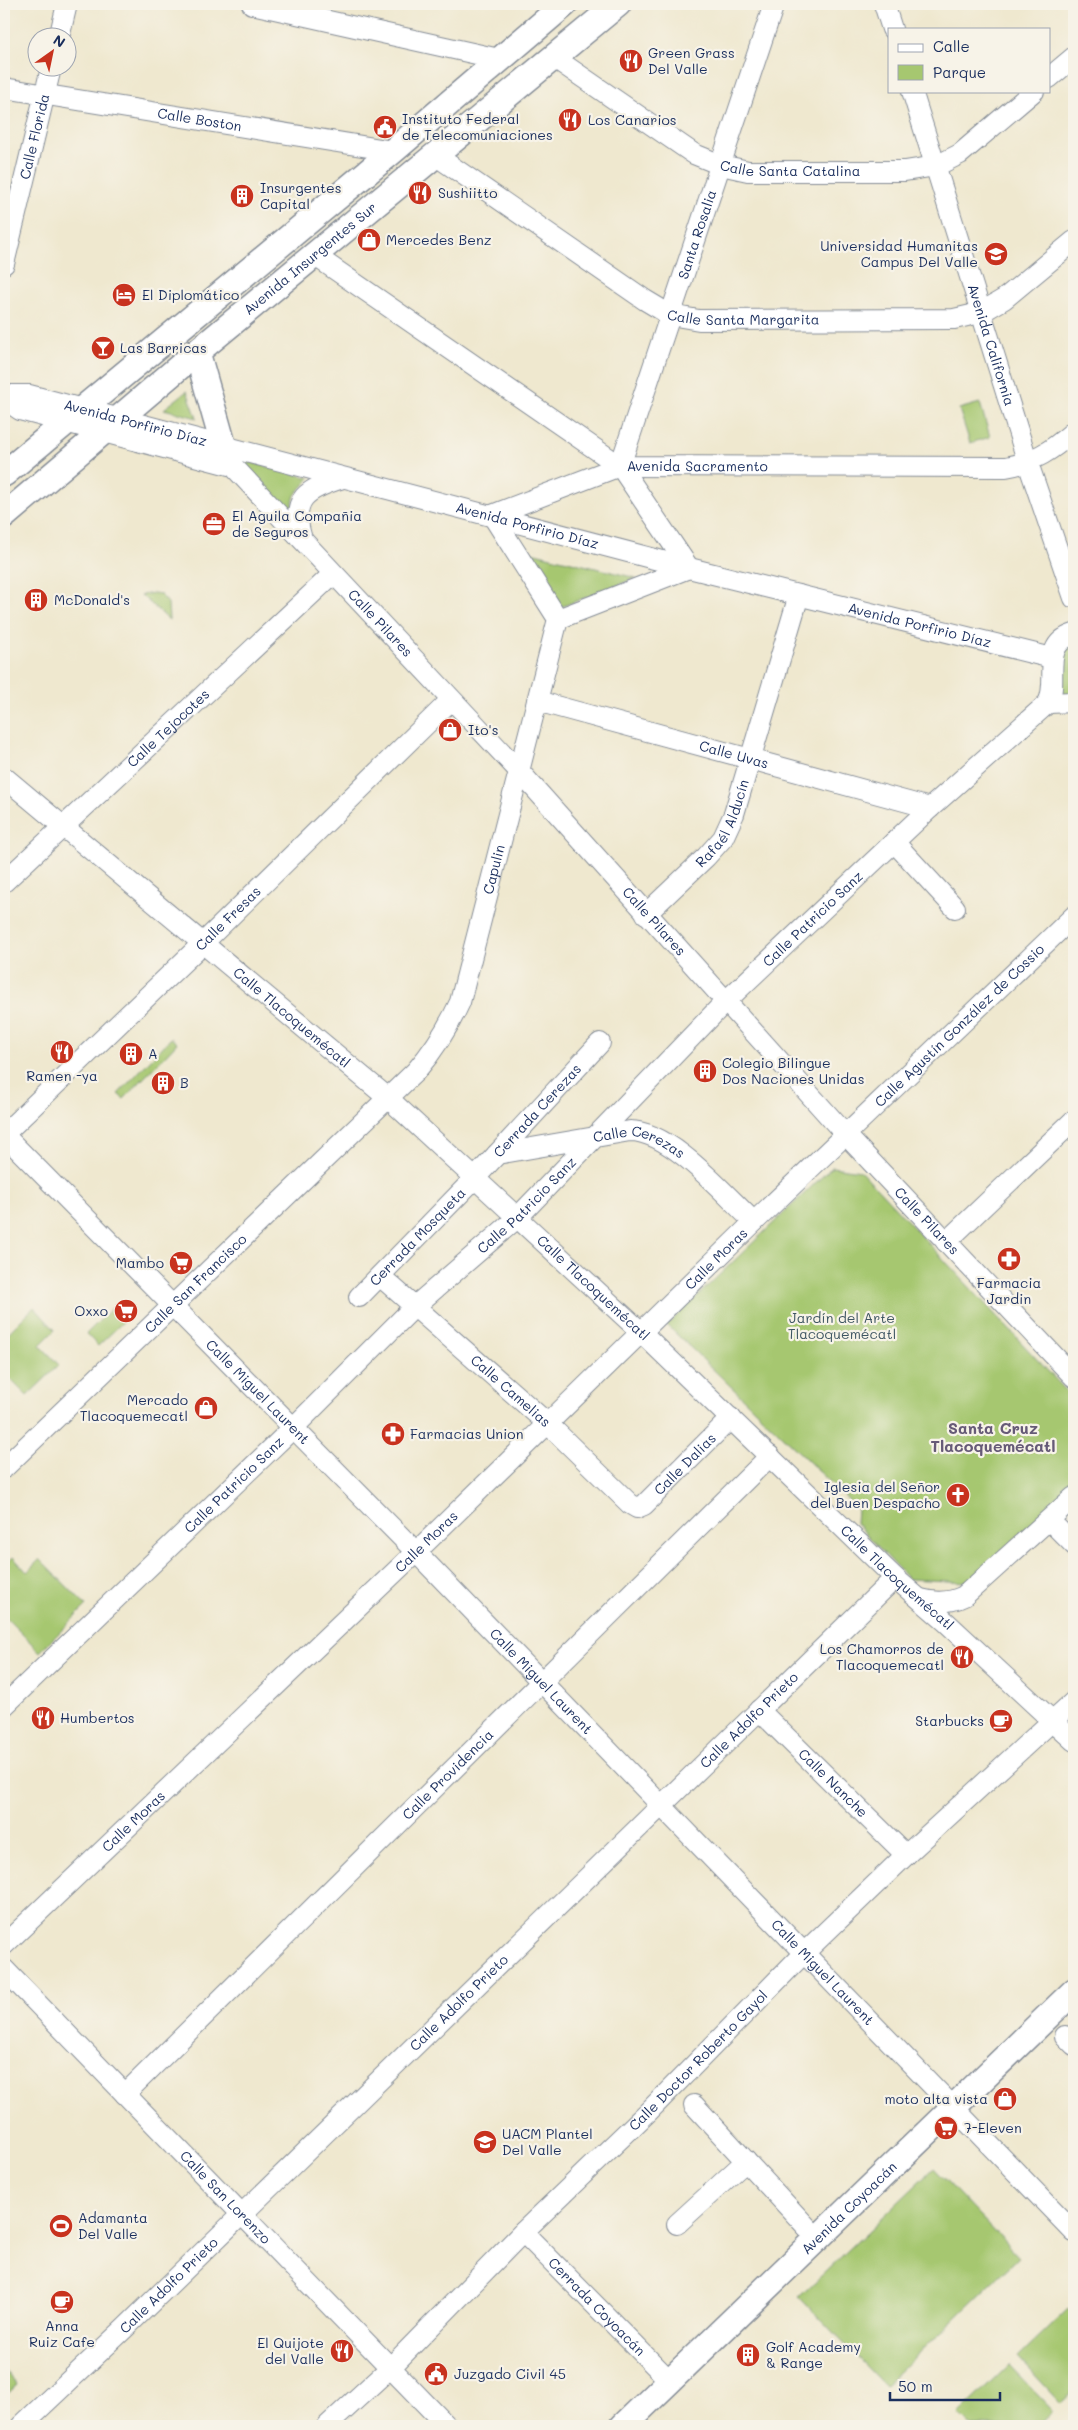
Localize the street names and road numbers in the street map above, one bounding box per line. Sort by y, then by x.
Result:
street label: Calle Florida [15,92,54,181]
street label: Calle Boston [156,103,243,135]
street label: Calle Santa Catalina [718,155,860,180]
street label: Santa Rosalia [673,187,720,282]
street label: Avenida Insurgentes Sur [239,198,380,319]
street label: Avenida California [964,281,1020,408]
street label: Calle Santa Margarita [666,305,820,329]
street label: Avenida Porfirio Díaz [62,395,209,450]
street label: Avenida Sacramento [627,456,768,475]
street label: Avenida Porfirio Díaz [454,497,601,553]
street label: Calle Pilares [344,585,417,661]
street label: Avenida Porfirio Díaz [846,598,994,652]
street label: Calle Tejocotes [122,684,213,771]
street label: Calle Uvas [697,736,771,773]
street label: Rafaél Alducín [691,777,753,871]
street label: Capulin [478,843,509,896]
street label: Calle Patricio Sanz [758,866,867,971]
street label: Calle Fresas [191,882,265,955]
street label: Calle Pilares [619,883,691,960]
street label: Calle Agustín González de Cossio [870,940,1048,1111]
street label: Calle Tlacoquemécatl [229,963,355,1072]
street label: Cerrada Cerezas [489,1059,585,1161]
street label: Calle Cerezas [592,1121,689,1162]
street label: Calle Patricio Sanz [473,1152,580,1257]
street label: Calle Pilares [891,1182,964,1258]
street label: Cerrada Mosqueta [365,1183,469,1290]
street label: Calle Moras [680,1223,752,1294]
street label: Calle San Francisco [140,1229,250,1337]
street label: Calle Tlacoquemécatl [533,1230,654,1344]
street label: Calle Miguel Laurent [202,1335,314,1448]
street label: Calle Camelias [467,1350,555,1431]
street label: Calle Dalias [649,1429,720,1499]
street label: Calle Patricio Sanz [180,1432,288,1537]
street label: Calle Moras [390,1506,462,1576]
street label: Calle Tlacoquemécatl [837,1520,958,1634]
street label: Calle Miguel Laurent [486,1624,597,1738]
street label: Calle Adolfo Prieto [695,1667,802,1772]
street label: Calle Providencia [398,1725,497,1824]
street label: Calle Nanche [794,1744,872,1821]
street label: Calle Moras [97,1786,169,1856]
street label: Calle Miguel Laurent [767,1915,879,2029]
street label: Calle Adolfo Prieto [405,1950,512,2055]
street label: Calle Doctor Roberto Gayol [624,1986,771,2135]
street label: Calle San Lorenzo [176,2146,275,2248]
street label: Avenida Coyoacán [797,2157,901,2258]
street label: Calle Adolfo Prieto [115,2233,222,2337]
street label: Cerrada Coyoacán [544,2253,650,2360]

